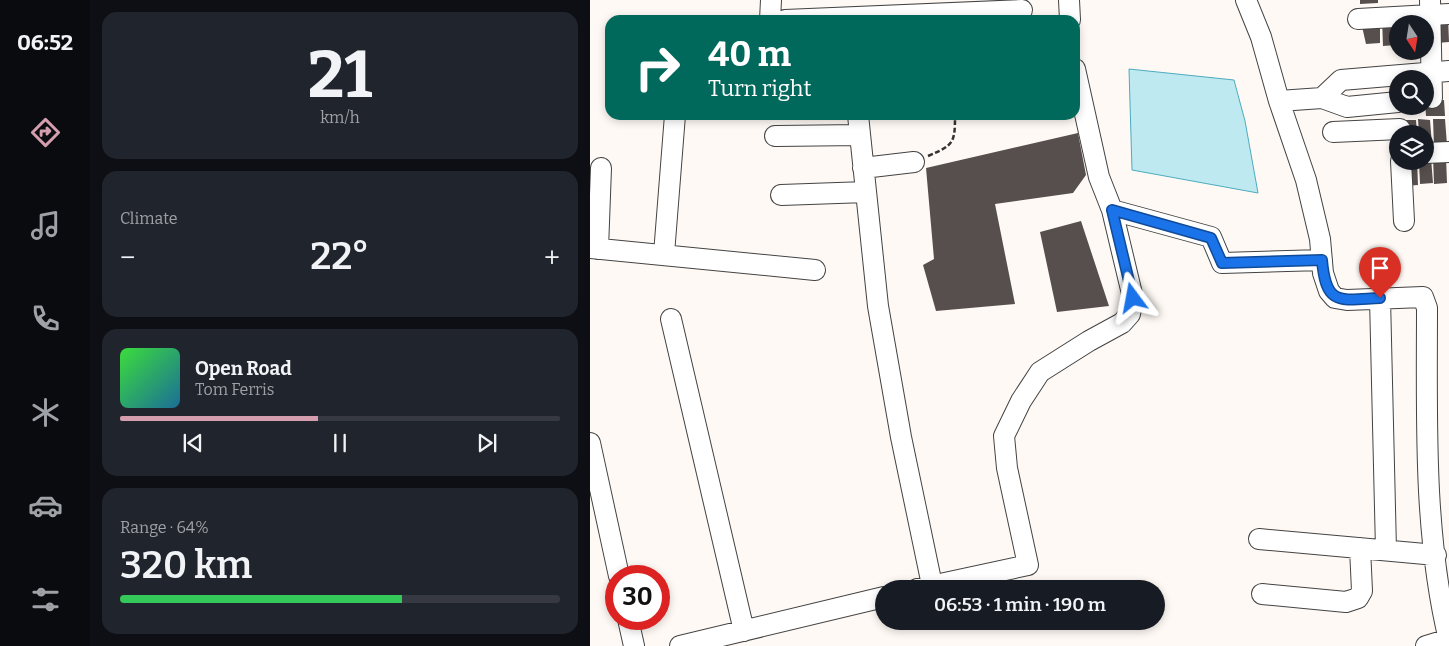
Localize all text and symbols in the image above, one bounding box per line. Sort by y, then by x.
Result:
north arrow [1389,15,1434,60]
map controls [1389,15,1434,170]
text: 06:52 [17,29,73,56]
text: 40 m [708,33,791,75]
icon: right [625,35,690,100]
text: 21 [308,36,372,114]
button: search [1389,70,1434,115]
text: Turn right [708,75,811,102]
text: km/h [320,108,360,127]
icon: directions [28,115,63,150]
button: layers [1389,125,1434,170]
icon: music [28,208,63,243]
text: Climate [120,209,178,228]
text: 22° [310,233,369,279]
text: − [120,241,135,274]
text: + [544,241,560,274]
pin [1359,247,1401,298]
icon: arrive [1366,254,1394,282]
position arrow [1106,271,1158,323]
icon: phone [28,301,63,336]
text: Open Road [195,357,292,380]
text: Tom Ferris [195,380,274,399]
icon: climate [28,395,63,430]
icon: previous [179,429,207,457]
icon: pause [326,429,354,457]
icon: next [473,429,501,457]
icon: car [28,488,63,523]
text: Range · 64% [120,518,209,537]
text: 320 km [120,542,252,588]
speed limit sign: 30 [605,565,670,630]
icon: filters [28,582,63,617]
text: 06:53 · 1 min · 190 m [934,593,1106,616]

